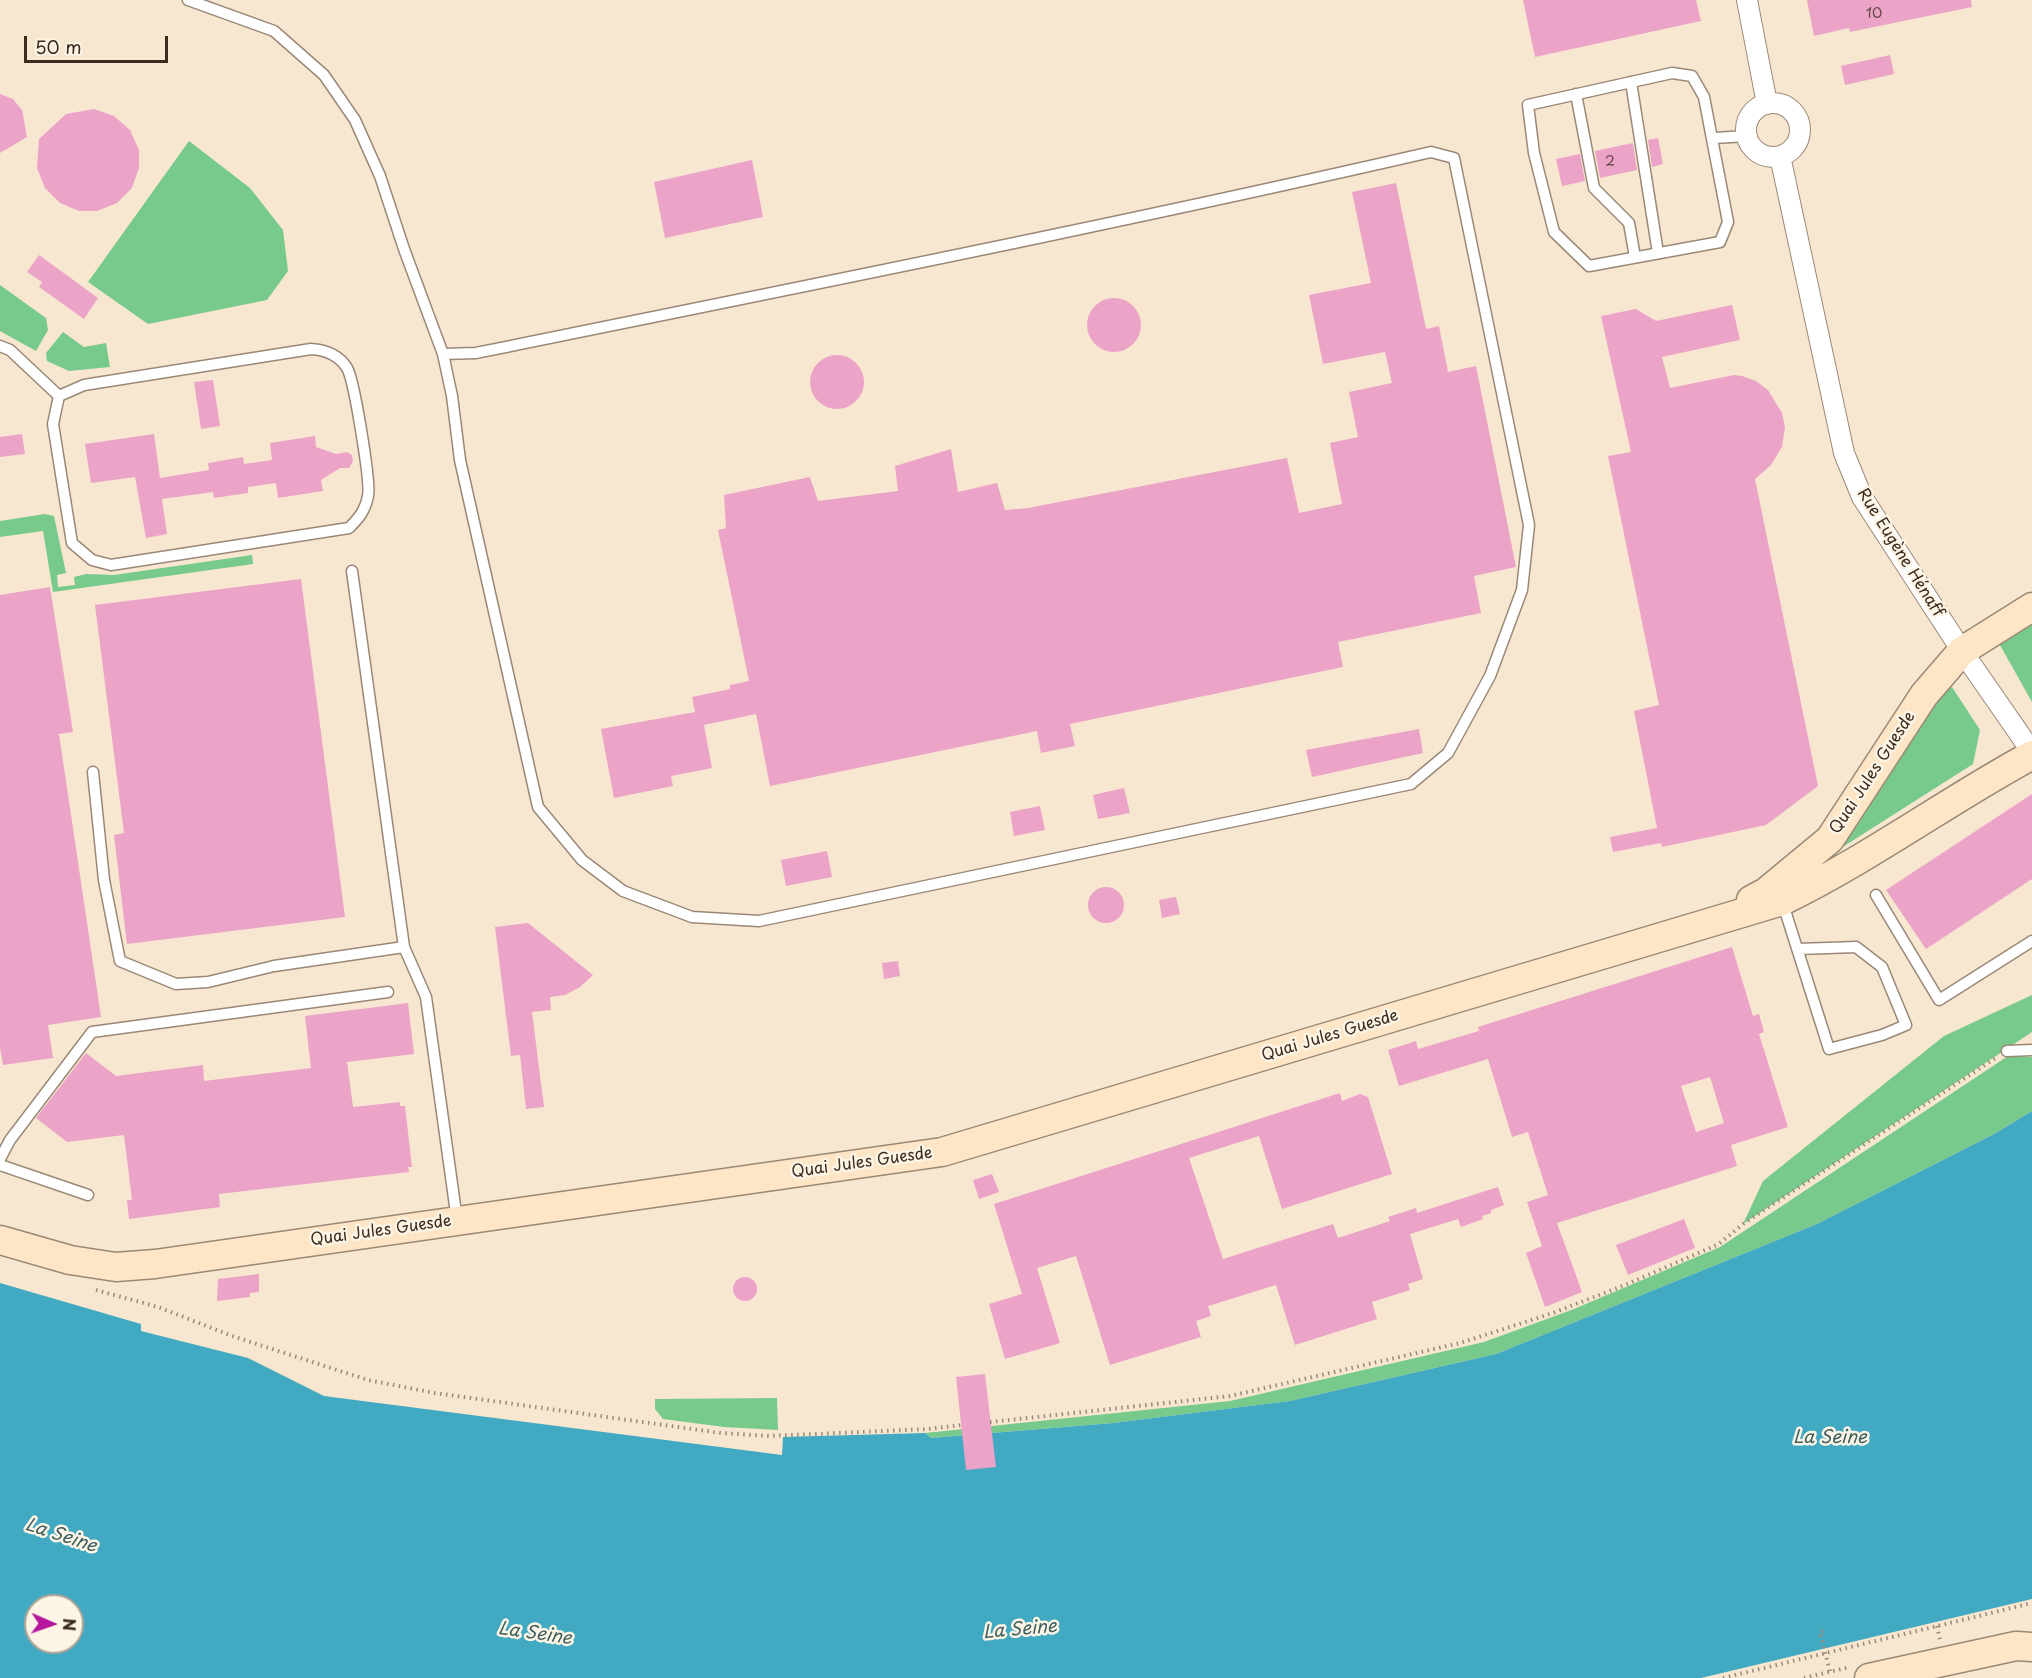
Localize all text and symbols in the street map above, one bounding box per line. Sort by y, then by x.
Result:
house number: 10 [1866,6,1882,22]
scale bar [27,24,171,62]
text: 50 m [35,33,82,60]
house number: 2 [1605,154,1615,170]
street label: Rue Eugène Hénaff [1853,485,1947,621]
street label: Quai Jules Guesde [1826,708,1920,838]
street label: Quai Jules Guesde [1259,1006,1401,1066]
street label: Quai Jules Guesde [790,1144,934,1182]
street label: Quai Jules Guesde [309,1212,453,1250]
water label: La Seine [1793,1427,1867,1449]
water label: La Seine [22,1514,100,1558]
north arrow [24,1594,84,1654]
water label: La Seine [982,1616,1058,1644]
text: N [58,1618,82,1631]
water label: La Seine [497,1618,573,1650]

